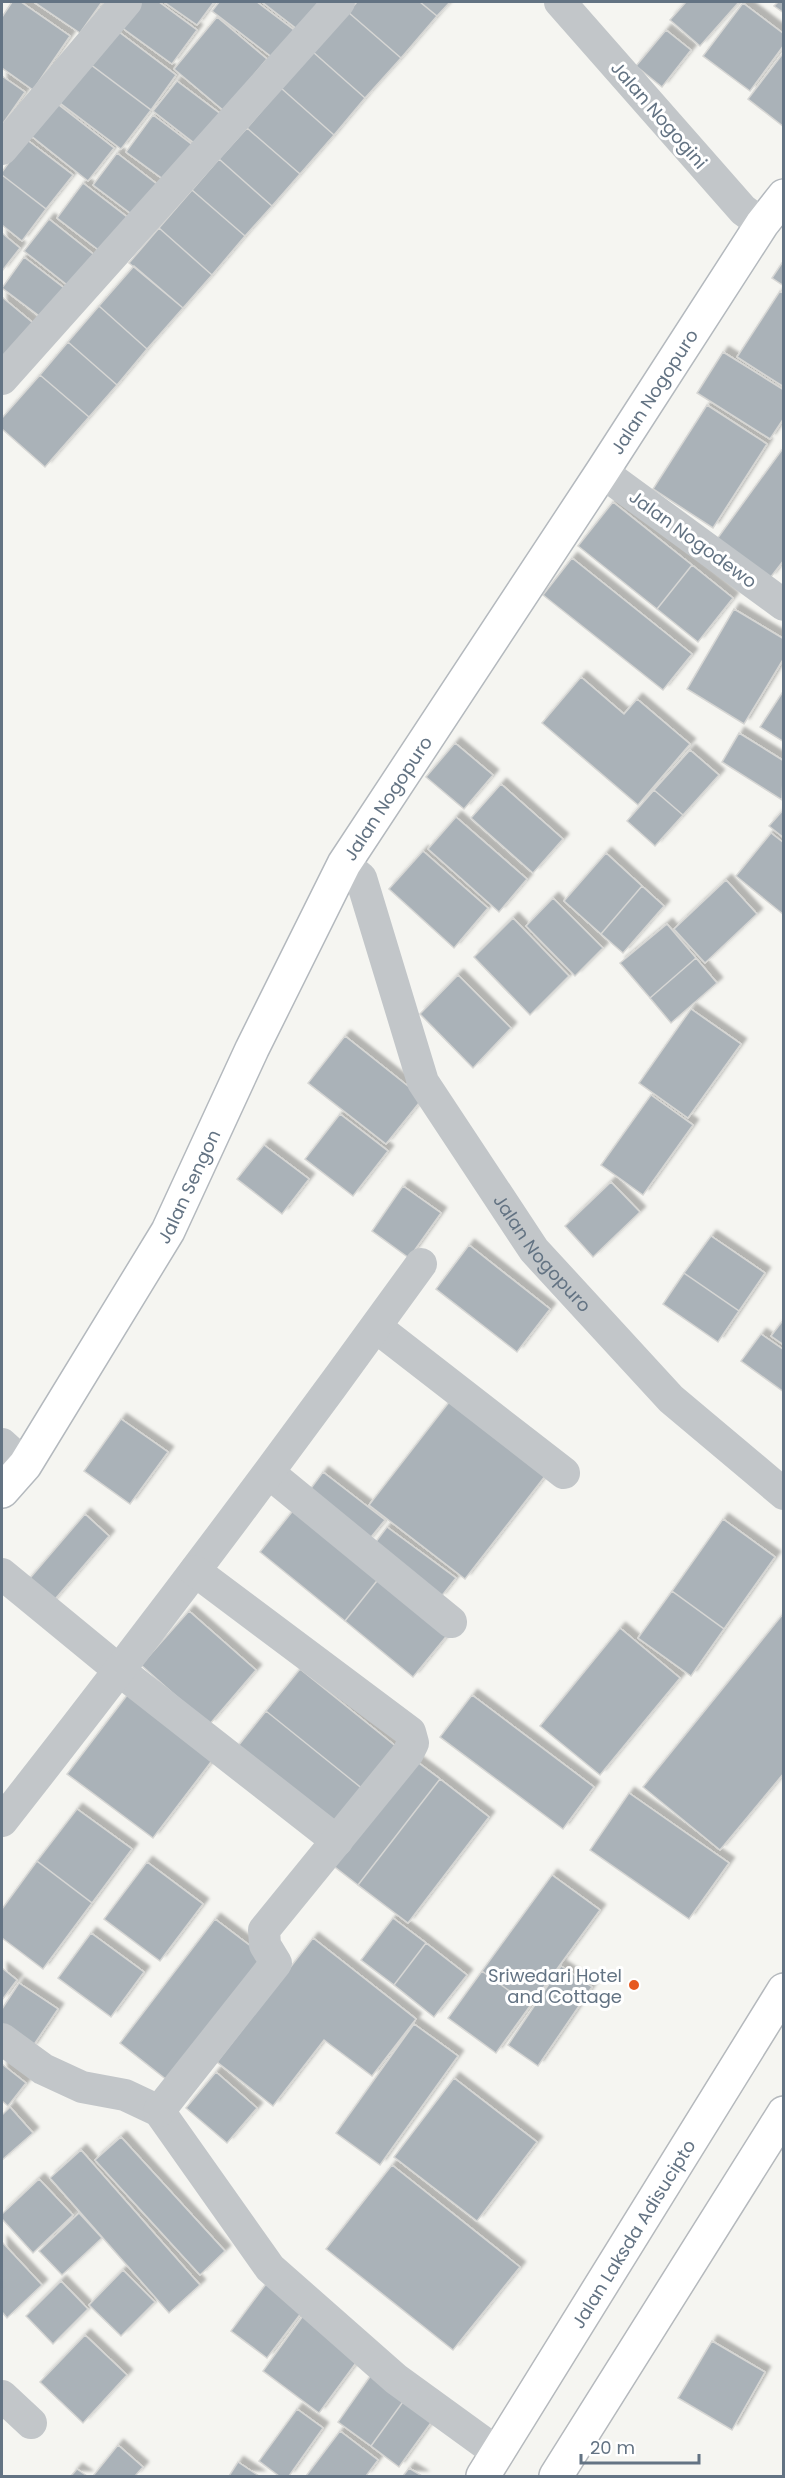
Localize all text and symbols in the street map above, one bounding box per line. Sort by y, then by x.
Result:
street label: Jalan Nogogini [605,56,713,174]
street label: Jalan Nogopuro [604,324,704,459]
street label: Jalan Nogodewo [624,484,762,594]
street label: Jalan Nogopuro [337,731,438,865]
street label: Jalan Sengon [151,1125,226,1248]
street label: Jalan Nogopuro [488,1189,597,1317]
place label: Sriwedari Hotel and Cottage [488,1963,622,2009]
marker: Sriwedari Hotel and Cottage [627,1978,641,1992]
street label: Jalan Laksda Adisucipto [565,2135,701,2333]
scale bar [581,2427,700,2465]
text: 20 m [590,2435,635,2460]

